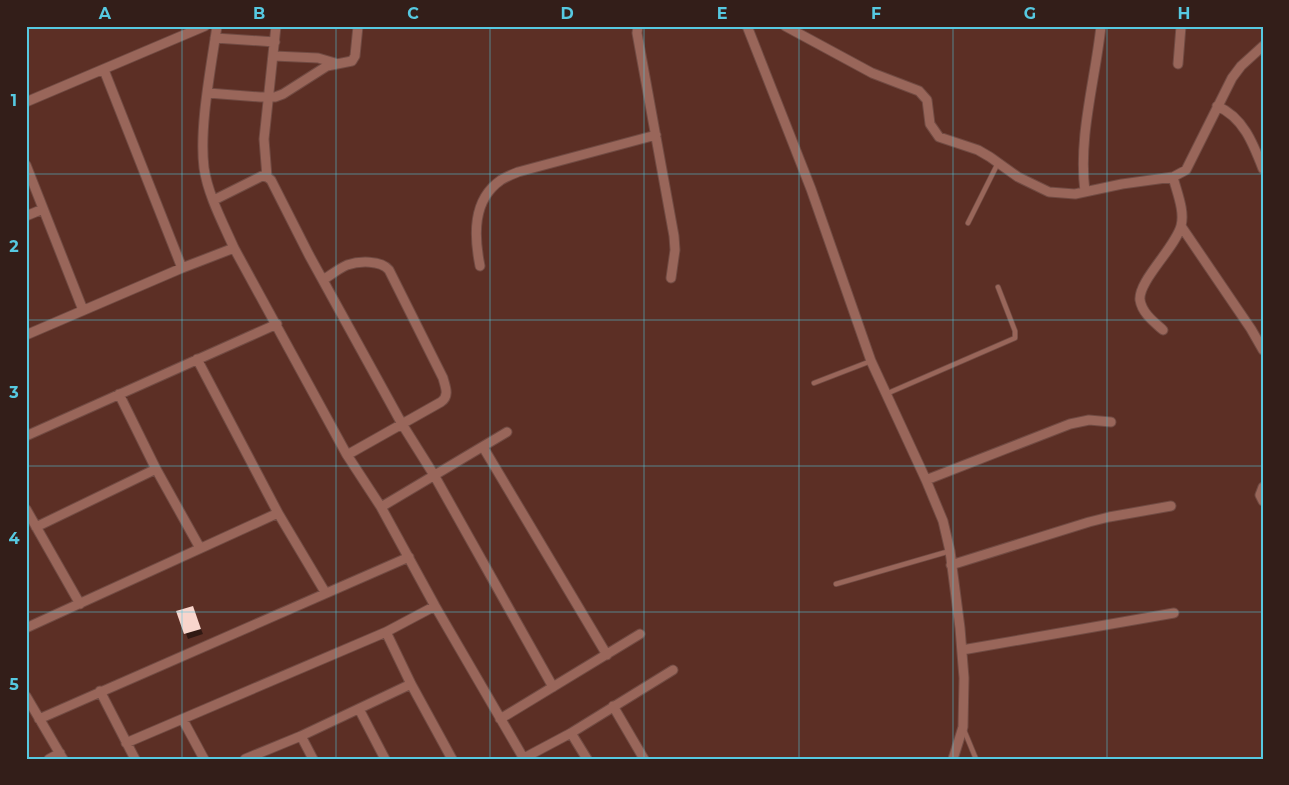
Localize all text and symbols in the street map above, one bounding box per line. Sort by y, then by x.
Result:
text: A [98,4,112,23]
text: B [253,4,265,23]
text: C [407,4,419,23]
text: D [560,4,574,23]
text: E [717,4,727,23]
text: F [871,4,881,23]
text: G [1024,4,1036,23]
text: H [1178,4,1190,23]
text: 1 [11,91,17,110]
text: 2 [9,237,19,256]
text: 3 [8,383,19,402]
text: 4 [8,529,20,548]
text: 5 [9,675,19,694]

